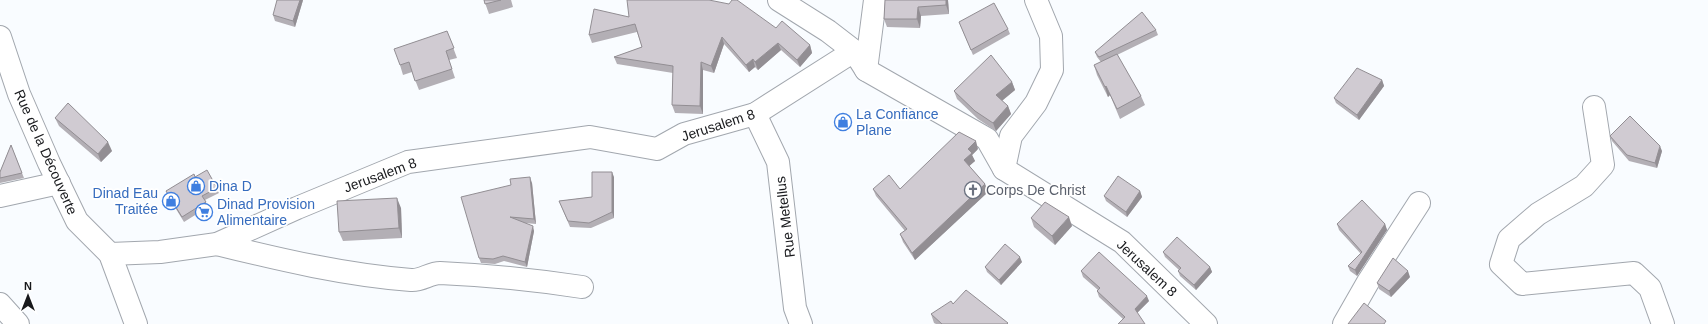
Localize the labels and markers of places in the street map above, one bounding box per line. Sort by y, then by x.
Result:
place label: La Confiance Plane [856,106,939,138]
shop icon: La Confiance Plane [833,112,853,132]
shop icon: Dina D [186,176,206,196]
place label: Dina D [209,178,252,194]
church icon: Corps De Christ [963,180,983,200]
place label: Corps De Christ [986,182,1086,198]
place label: Dinad Eau Traitée [93,185,158,217]
shop icon: Dinad Eau Traitée [161,191,181,211]
place label: Dinad Provision Alimentaire [217,196,315,228]
supermarket icon: Dinad Provision Alimentaire [194,202,214,222]

